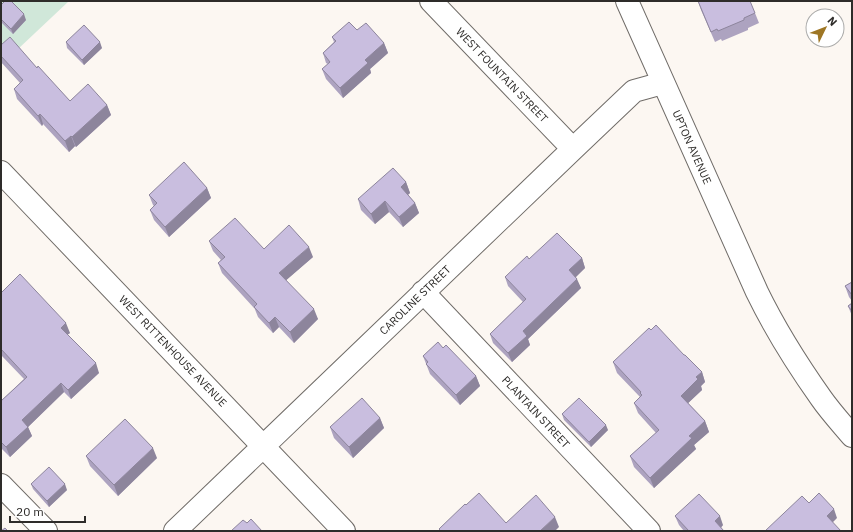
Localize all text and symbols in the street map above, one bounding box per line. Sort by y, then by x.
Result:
north arrow [805,8,845,48]
text: N [824,13,840,29]
street label: WEST FOUNTAIN STREET [453,25,551,126]
street label: UPTON AVENUE [669,108,715,186]
street label: CAROLINE STREET [376,262,454,338]
street label: WEST RITTENHOUSE AVENUE [116,292,230,410]
street label: PLANTAIN STREET [499,373,573,451]
scale bar [10,498,85,524]
text: 20 m [16,504,44,519]

